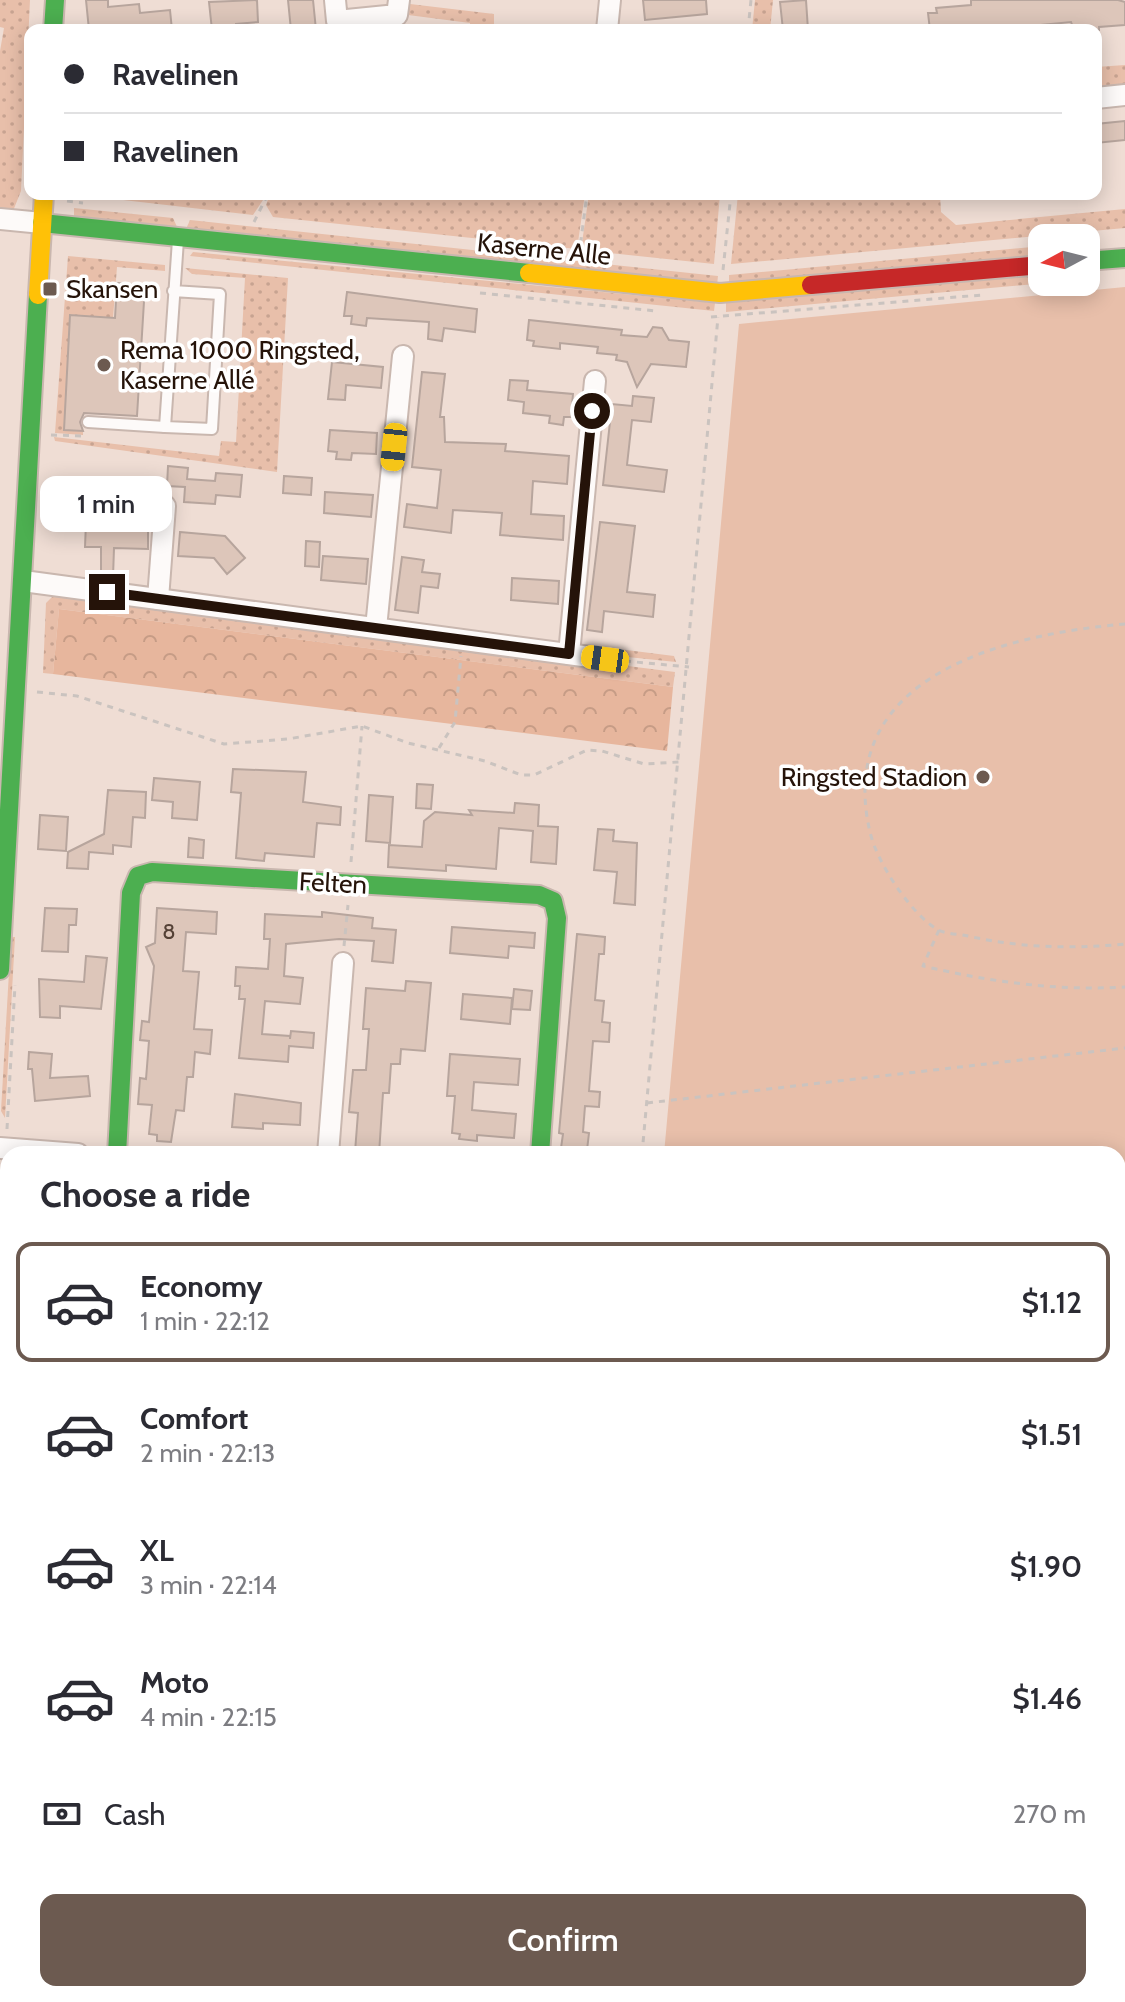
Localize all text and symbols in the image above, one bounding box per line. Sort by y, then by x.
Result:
text: Ravelinen [112,56,239,93]
text: Ravelinen [112,133,239,170]
north arrow [1028,224,1100,296]
map controls [1028,224,1100,296]
street label: Kaserne Alle [475,226,613,272]
place label: Skansen [66,273,158,305]
marker: Skansen [41,280,59,298]
place label: Rema 1000 Ringsted, Kaserne Allé [120,334,360,396]
marker: Rema 1000 Ringsted, Kaserne Allé [95,356,113,374]
route start [574,393,610,429]
car [380,422,408,472]
callout: 1 min [41,476,173,532]
text: 1 min [77,488,135,520]
route end [89,574,125,610]
car [580,644,630,674]
place label: Ringsted Stadion [781,761,967,793]
marker: Ringsted Stadion [974,768,992,786]
street label: Felten [298,865,368,901]
house number: 8 [162,918,176,945]
text: Choose a ride [40,1172,250,1216]
icon: car [44,1266,116,1338]
text: Economy [140,1268,263,1305]
text: $1.12 [1022,1284,1082,1321]
text: 1 min · 22:12 [140,1305,270,1337]
icon: car [44,1398,116,1470]
text: Comfort [140,1400,248,1437]
text: $1.51 [1021,1416,1082,1453]
text: 2 min · 22:13 [140,1437,275,1469]
icon: car [44,1530,116,1602]
text: XL [140,1532,174,1569]
text: $1.90 [1010,1548,1082,1585]
text: 3 min · 22:14 [140,1569,277,1601]
icon: car [44,1662,116,1734]
text: Moto [140,1664,209,1701]
text: $1.46 [1012,1680,1082,1717]
text: 4 min · 22:15 [140,1701,277,1733]
icon: cash [40,1792,84,1836]
text: Cash [104,1796,166,1833]
text: 270 m [1013,1798,1086,1830]
button: Confirm [40,1894,1086,1986]

